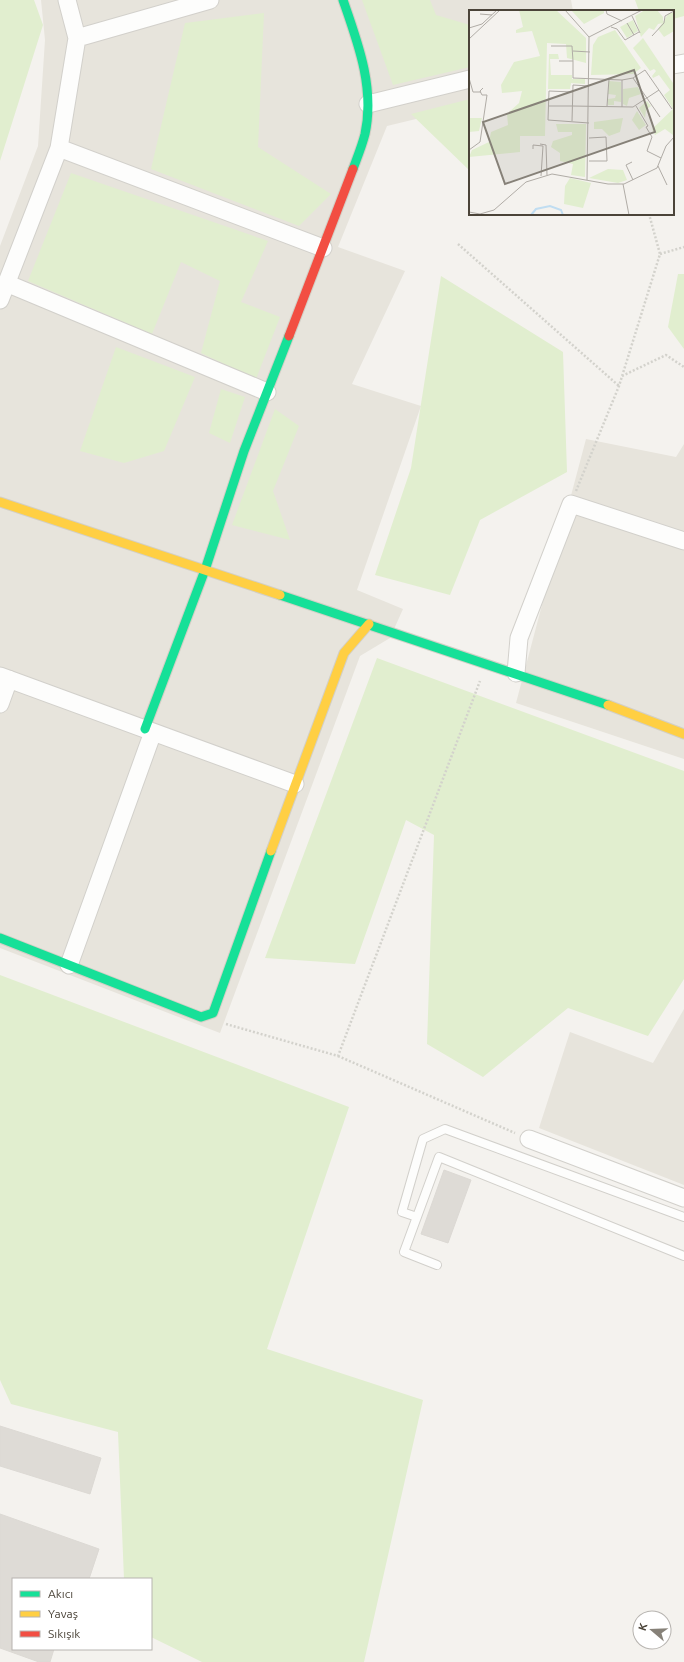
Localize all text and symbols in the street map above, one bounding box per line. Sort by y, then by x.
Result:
inset map [469,10,674,215]
legend [12,1578,152,1650]
text: Akıcı [48,1587,73,1600]
text: Yavaş [48,1607,78,1620]
north arrow [632,1610,672,1650]
text: K [636,1621,650,1632]
text: Sıkışık [48,1627,80,1640]

